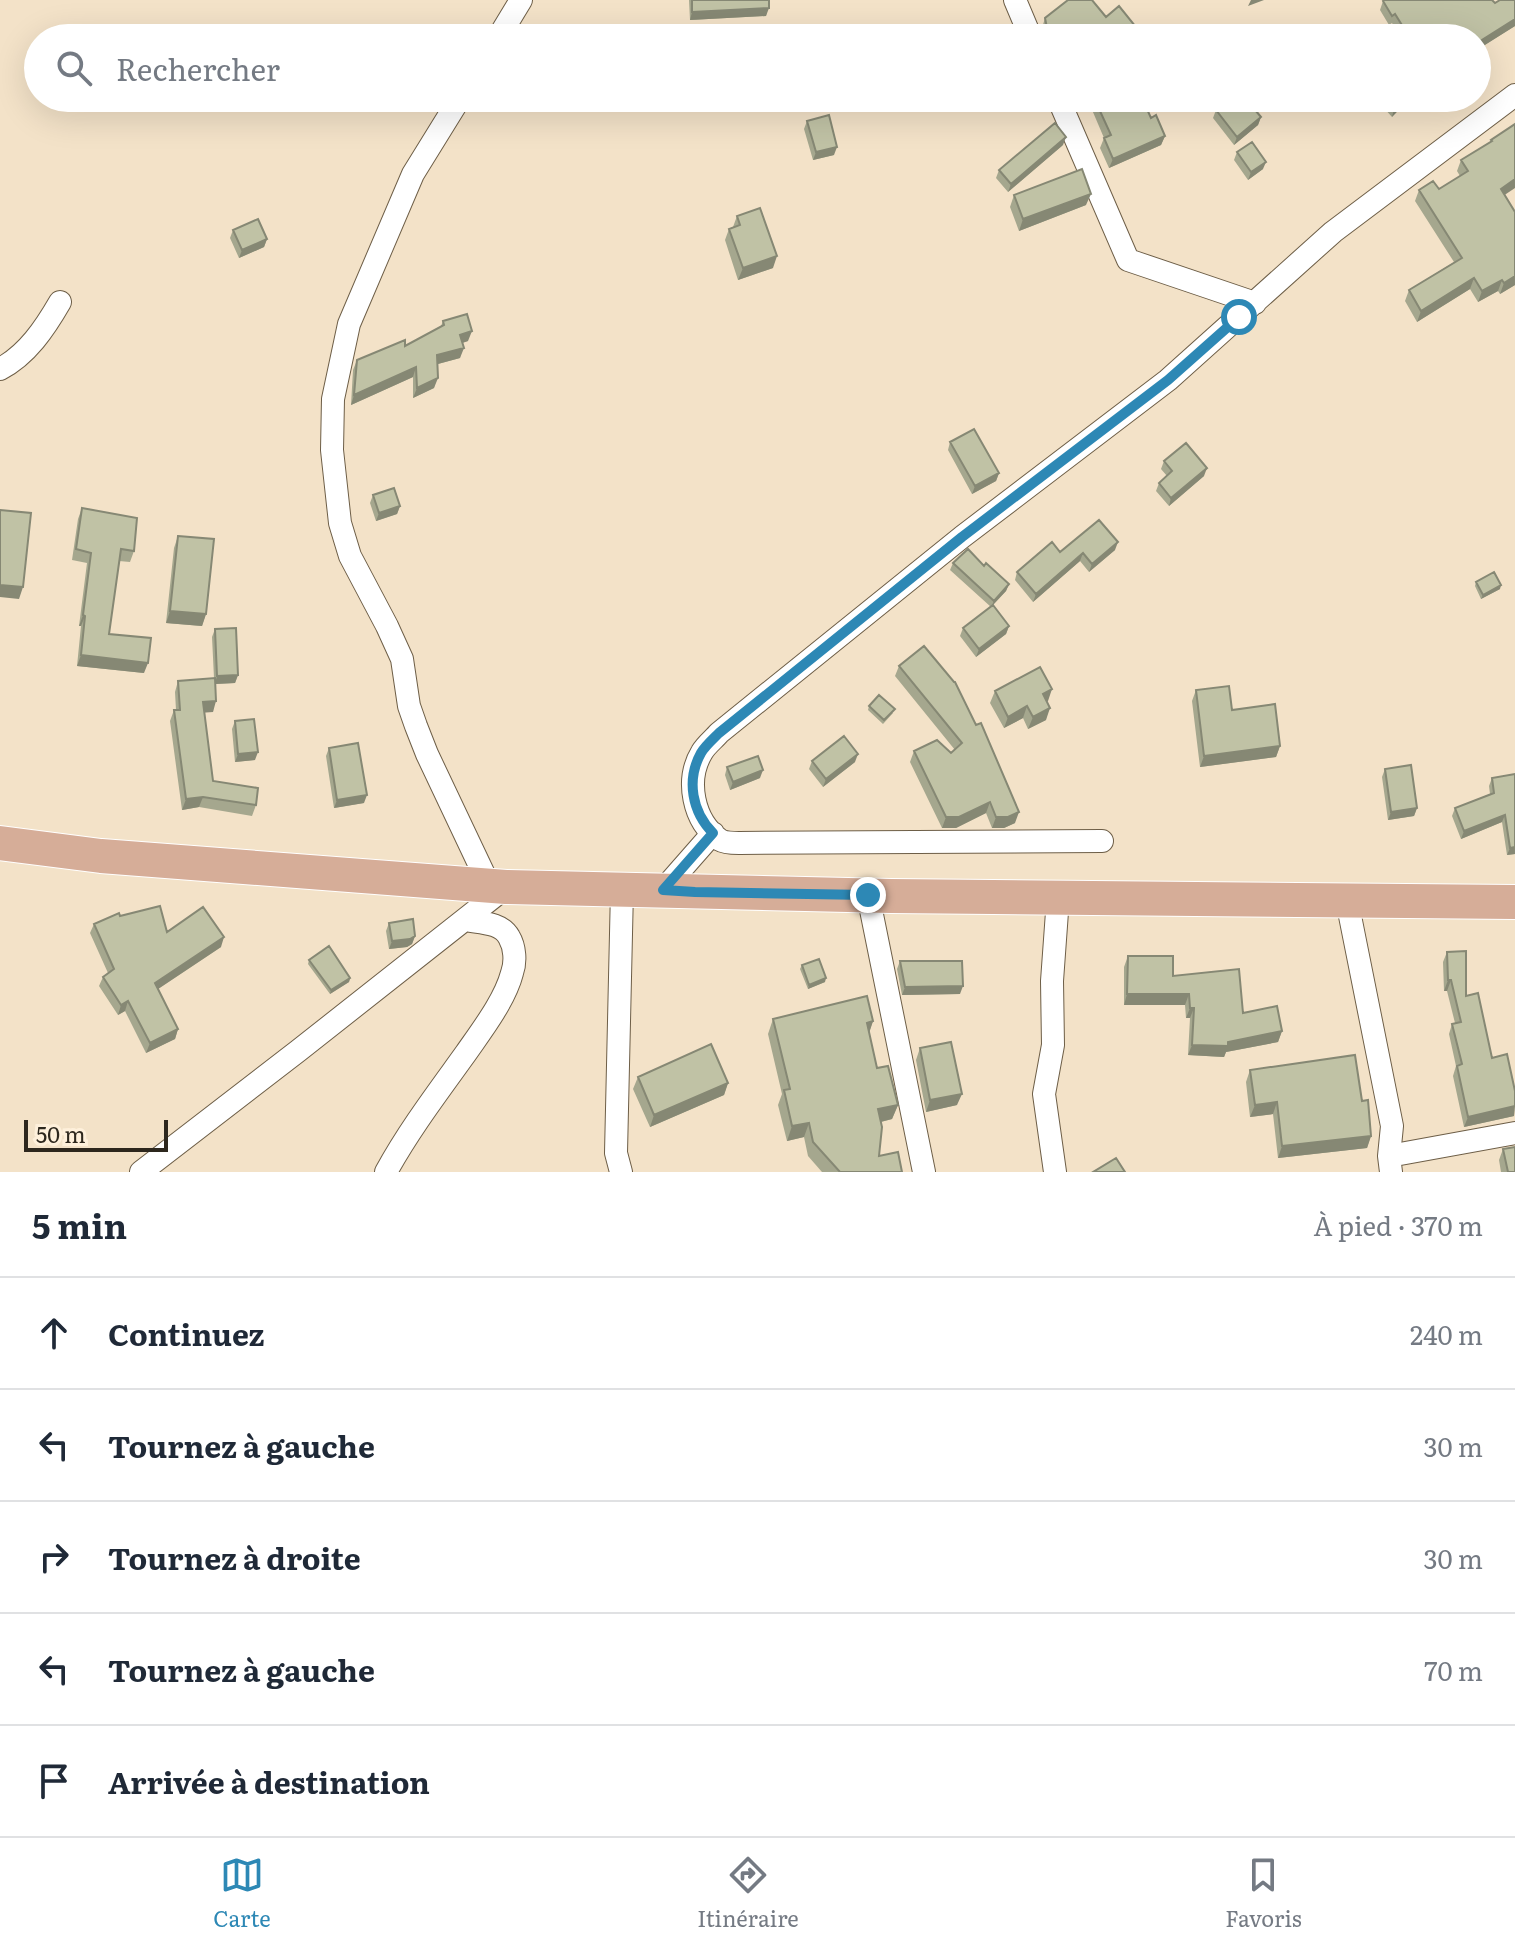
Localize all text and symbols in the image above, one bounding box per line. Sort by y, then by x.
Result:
search box [24,24,1491,112]
icon: search [52,46,96,90]
text: Rechercher [116,46,280,90]
route start [1221,299,1257,335]
route end [850,877,886,913]
scale bar [24,1116,168,1152]
text: 50 m [36,1117,86,1150]
text: 5 min [32,1199,127,1249]
text: À pied · 370 m [1314,1205,1483,1244]
icon: ahead [32,1311,76,1355]
text: Continuez [108,1311,265,1355]
text: 240 m [1410,1314,1483,1353]
icon: left [32,1423,76,1467]
text: Tournez à gauche [108,1423,375,1467]
text: 30 m [1423,1426,1483,1465]
icon: right [32,1535,76,1579]
text: Tournez à droite [108,1535,361,1579]
text: 30 m [1423,1538,1483,1577]
icon: left [32,1647,76,1691]
text: Tournez à gauche [108,1647,375,1691]
text: 70 m [1424,1650,1483,1689]
icon: arrive [32,1759,76,1803]
text: Arrivée à destination [108,1759,430,1803]
tab: Carte [213,1853,271,1934]
tab: Itinéraire [697,1853,799,1934]
tab: Favoris [1225,1853,1302,1934]

